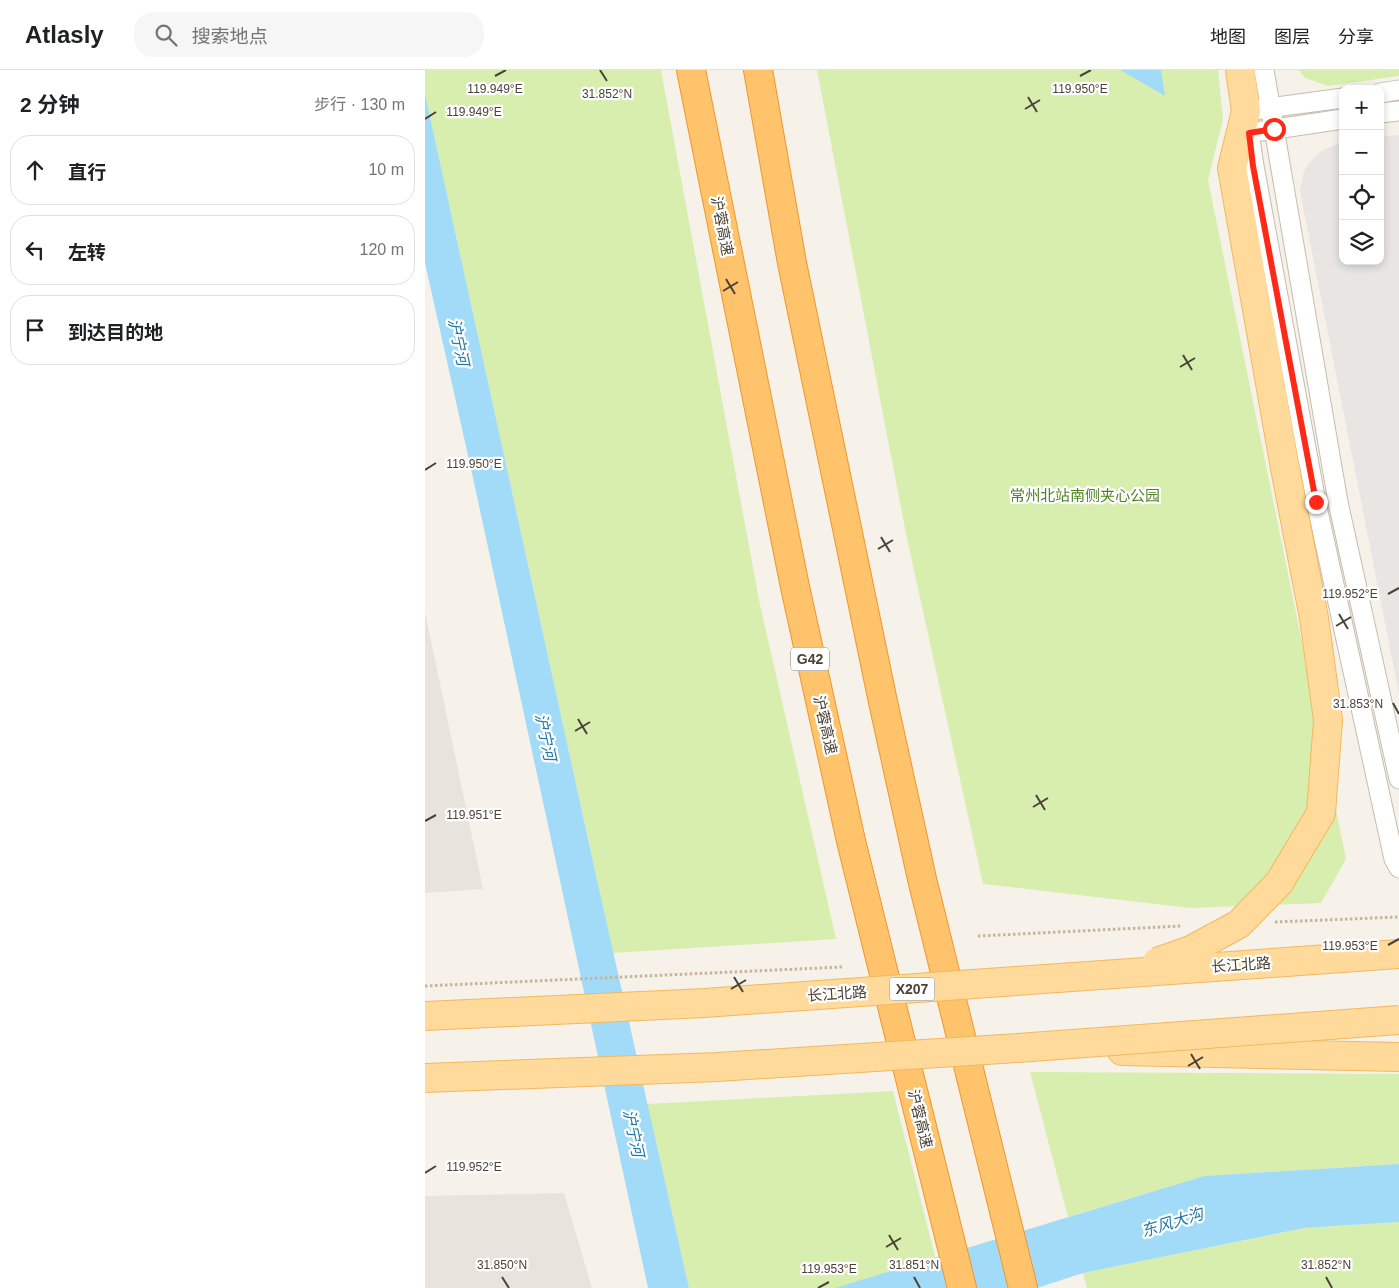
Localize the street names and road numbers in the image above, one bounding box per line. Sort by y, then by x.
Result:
street label: 沪蓉高速 [708,195,737,257]
road number: G42 [791,648,829,670]
street label: 沪蓉高速 [810,694,841,756]
street label: 长江北路 [1210,954,1271,975]
road number: X207 [889,978,935,1001]
street label: 长江北路 [806,983,867,1004]
street label: 沪蓉高速 [905,1088,936,1150]

